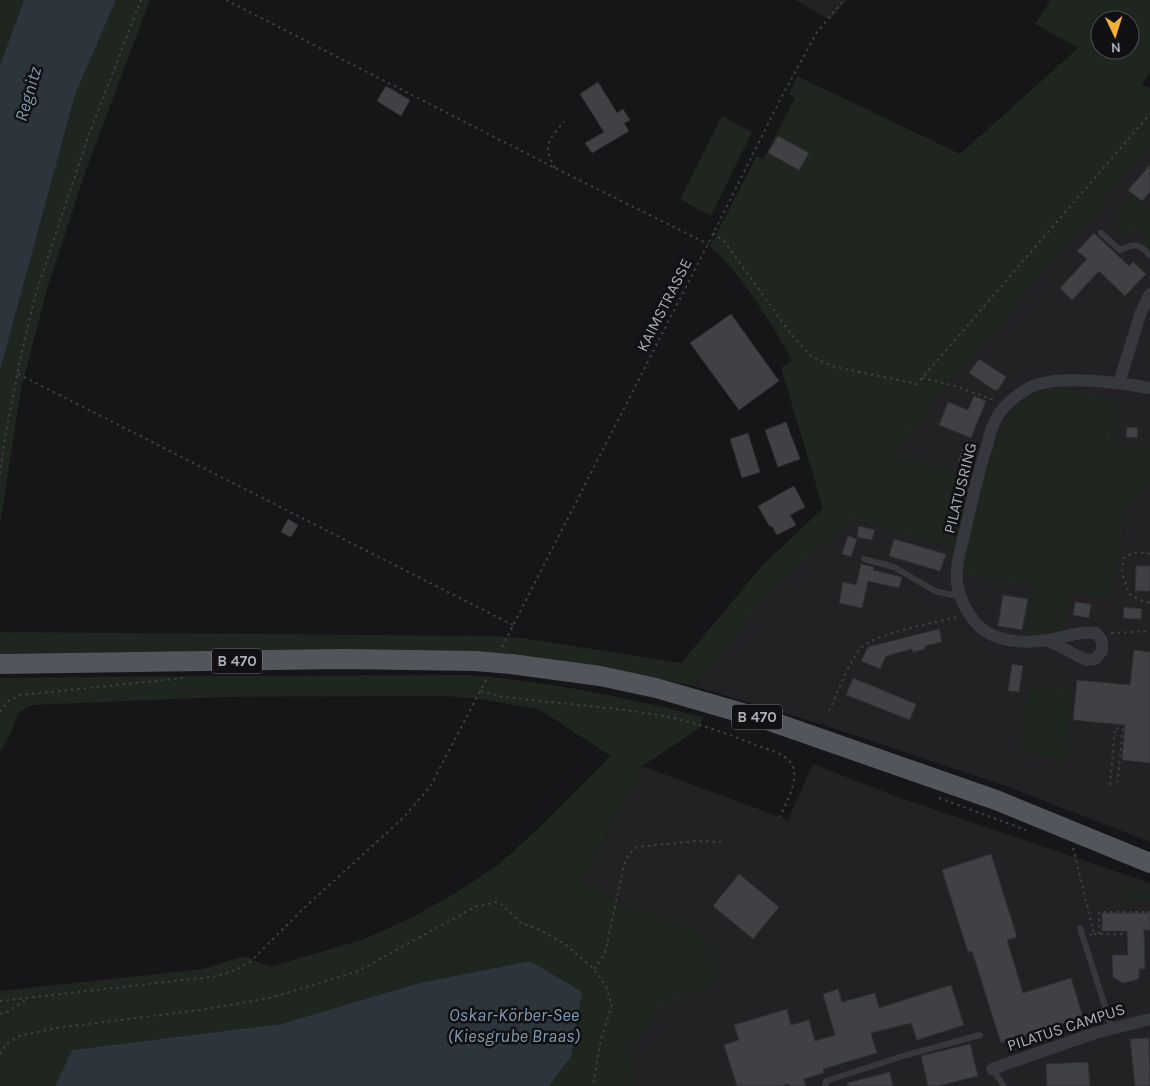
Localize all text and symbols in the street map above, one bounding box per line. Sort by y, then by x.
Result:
north arrow [1090,10,1140,60]
text: N [1110,39,1121,56]
water label: Regnitz [10,64,46,124]
street label: KAIMSTRASSE [632,255,696,355]
street label: PILATUSRING [940,441,980,535]
road number: B 470 [212,648,262,674]
road number: B 470 [732,704,782,730]
street label: PILATUS CAMPUS [1005,999,1127,1055]
water label: Oskar-Körber-See (Kiesgrube Braas) [448,1004,581,1047]

